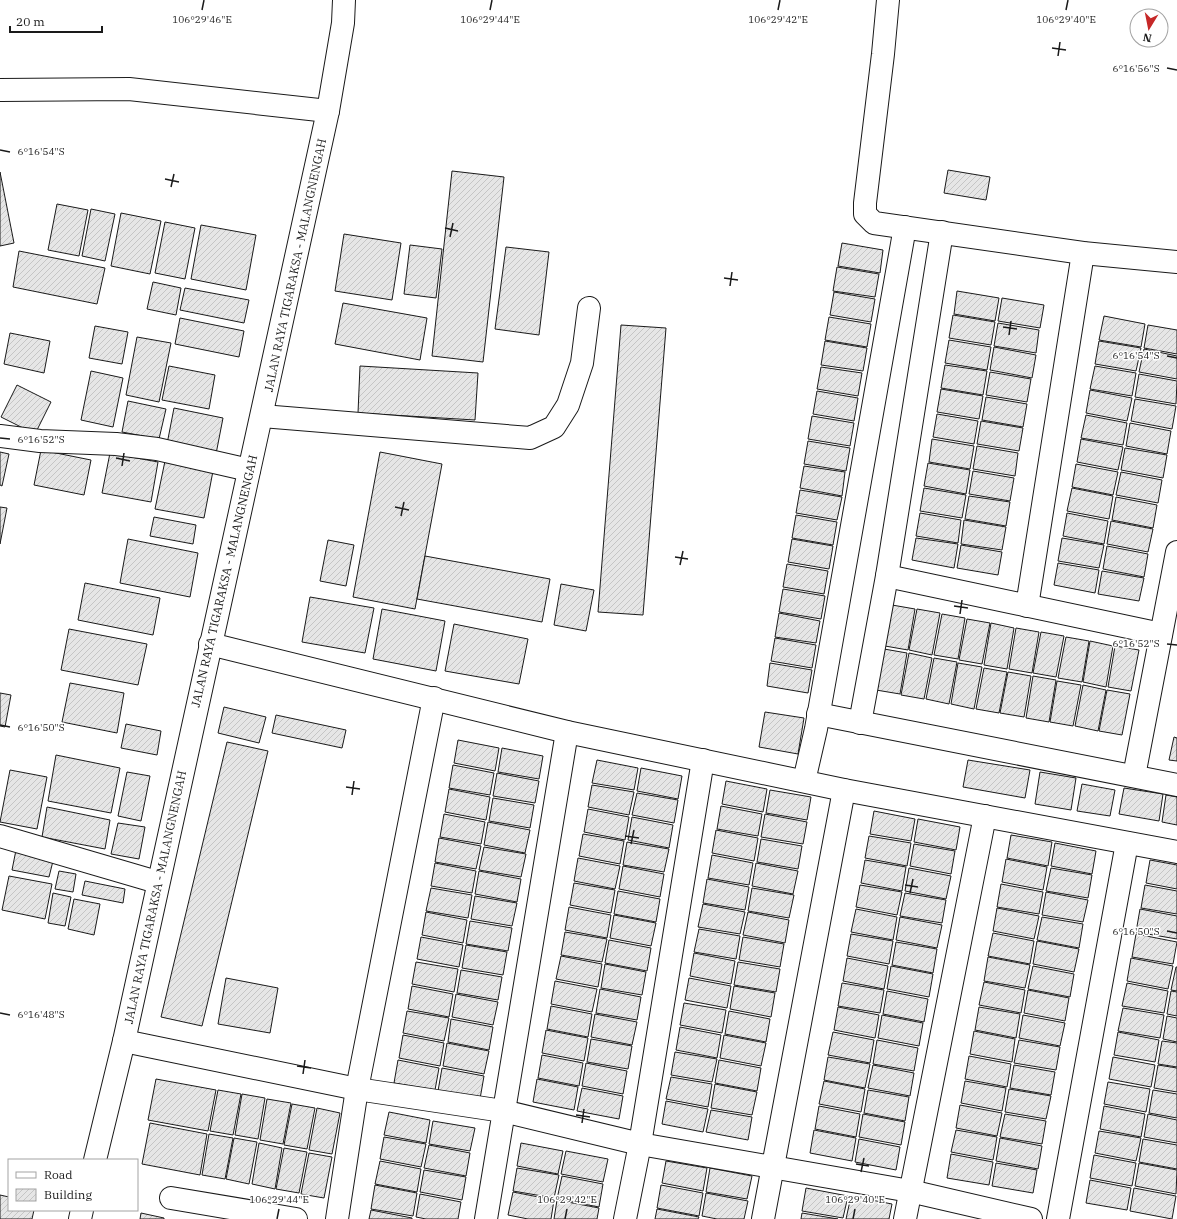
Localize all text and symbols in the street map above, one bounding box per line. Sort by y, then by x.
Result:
scale bar [10,8,102,34]
north arrow [1129,8,1169,48]
text: 106°29'46"E [172,13,232,26]
text: 106°29'44"E [460,13,520,26]
text: 106°29'42"E [748,13,808,26]
text: 106°29'40"E [1036,13,1096,26]
text: 20 m [16,14,45,29]
text: N [1141,30,1153,45]
text: 6°16'56"S [1112,62,1160,75]
street label: JALAN RAYA TIGARAKSA - MALANGNENGAH [261,137,329,393]
text: 6°16'54"S [17,145,65,158]
text: 6°16'54"S [1112,349,1160,362]
text: 6°16'52"S [17,433,65,446]
street label: JALAN RAYA TIGARAKSA - MALANGNENGAH [188,453,260,709]
text: 6°16'52"S [1112,637,1160,650]
text: 6°16'50"S [17,721,65,734]
street label: JALAN RAYA TIGARAKSA - MALANGNENGAH [121,769,189,1025]
text: 6°16'50"S [1112,925,1160,938]
text: 6°16'48"S [17,1008,65,1021]
legend [8,1159,138,1211]
text: Road [44,1167,73,1182]
text: Building [44,1187,92,1202]
text: 106°29'44"E [249,1193,309,1206]
text: 106°29'42"E [537,1193,597,1206]
text: 106°29'40"E [825,1193,885,1206]

